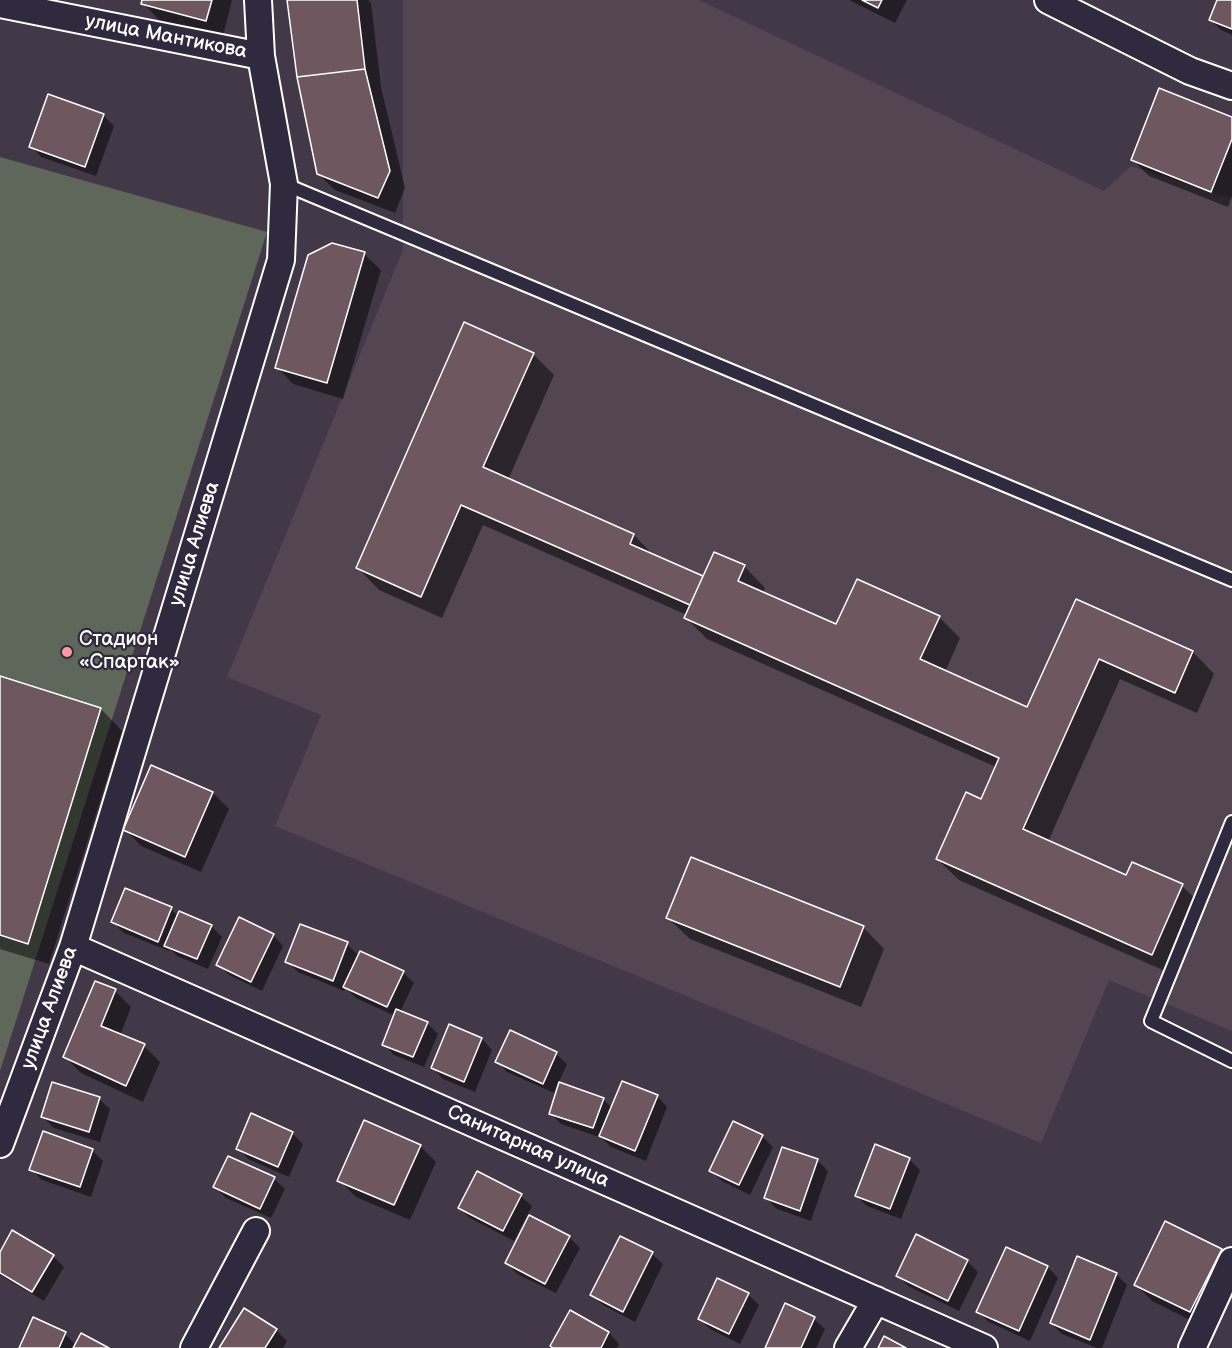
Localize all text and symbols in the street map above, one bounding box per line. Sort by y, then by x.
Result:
street label: улица Мантикова [83,10,249,64]
street label: улица Алиева [165,479,225,609]
place label: Стадион «Спартак» [79,628,180,675]
marker: Стадион «Спартак» [60,645,74,659]
street label: улица Алиева [17,943,83,1073]
street label: Санитарная улица [443,1100,613,1194]

